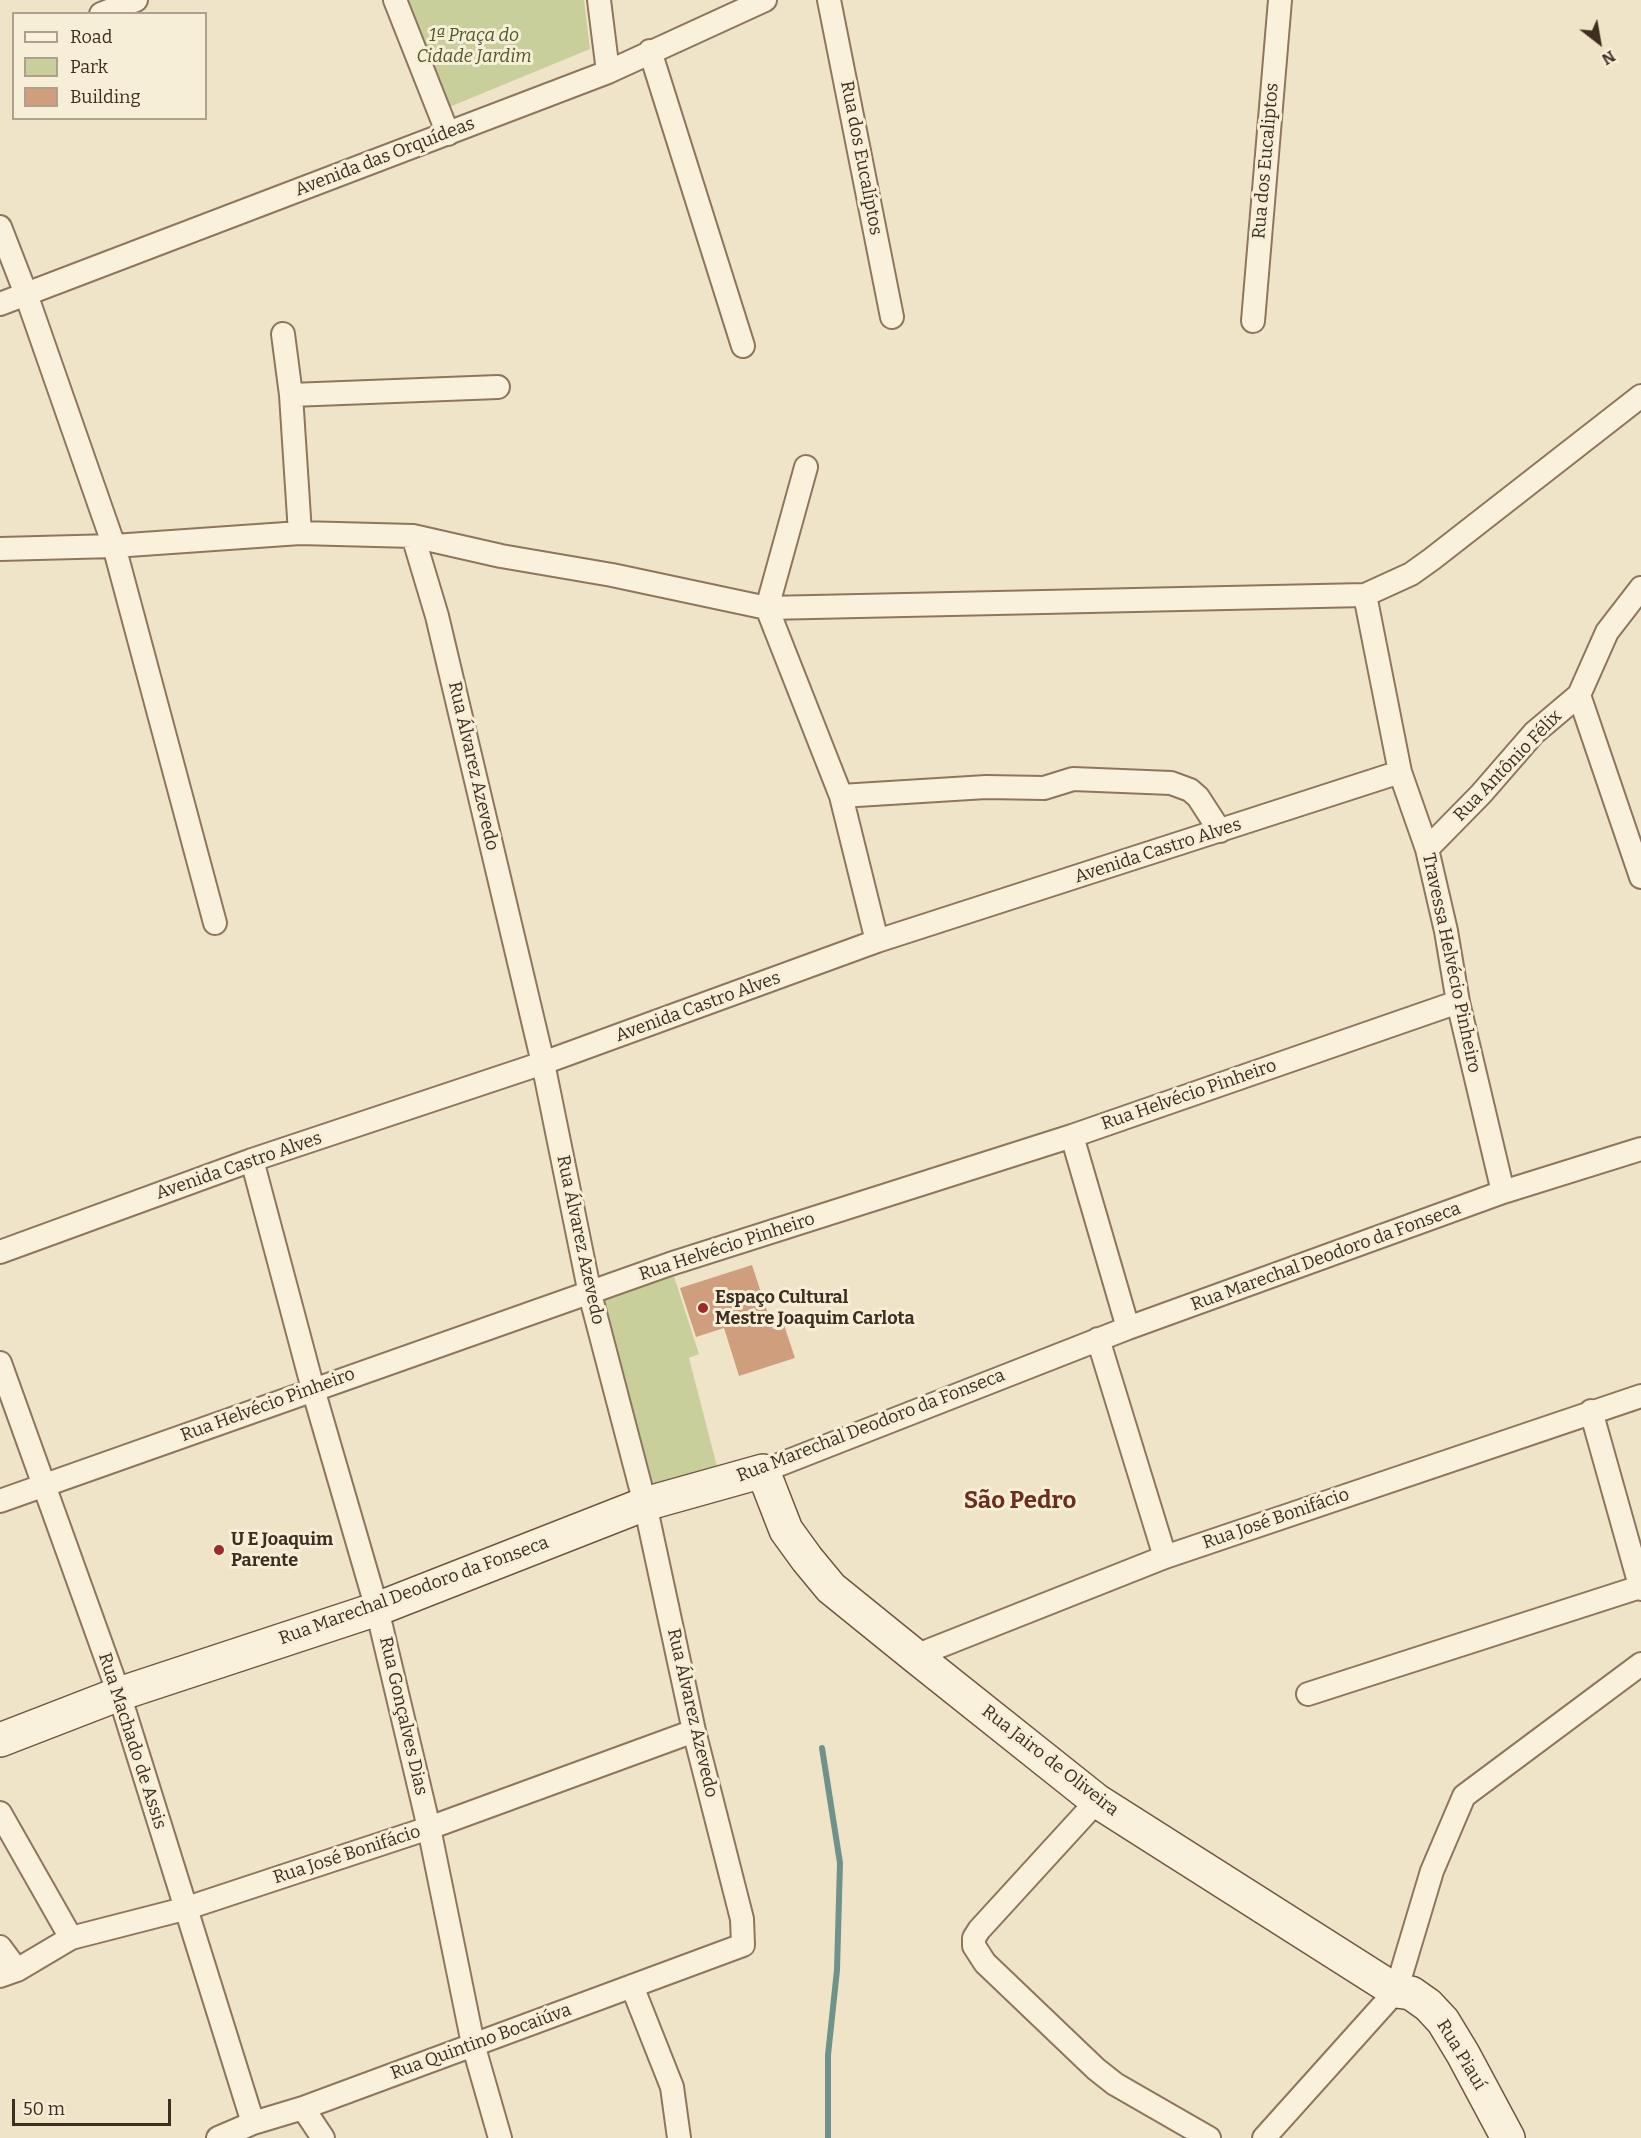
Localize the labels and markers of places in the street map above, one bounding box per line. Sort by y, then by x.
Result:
place label: Espaço Cultural Mestre Joaquim Carlota [715,1287,915,1330]
marker: Espaço Cultural Mestre Joaquim Carlota [696,1301,710,1315]
place label: U E Joaquim Parente [231,1529,333,1572]
marker: U E Joaquim Parente [212,1543,226,1557]

